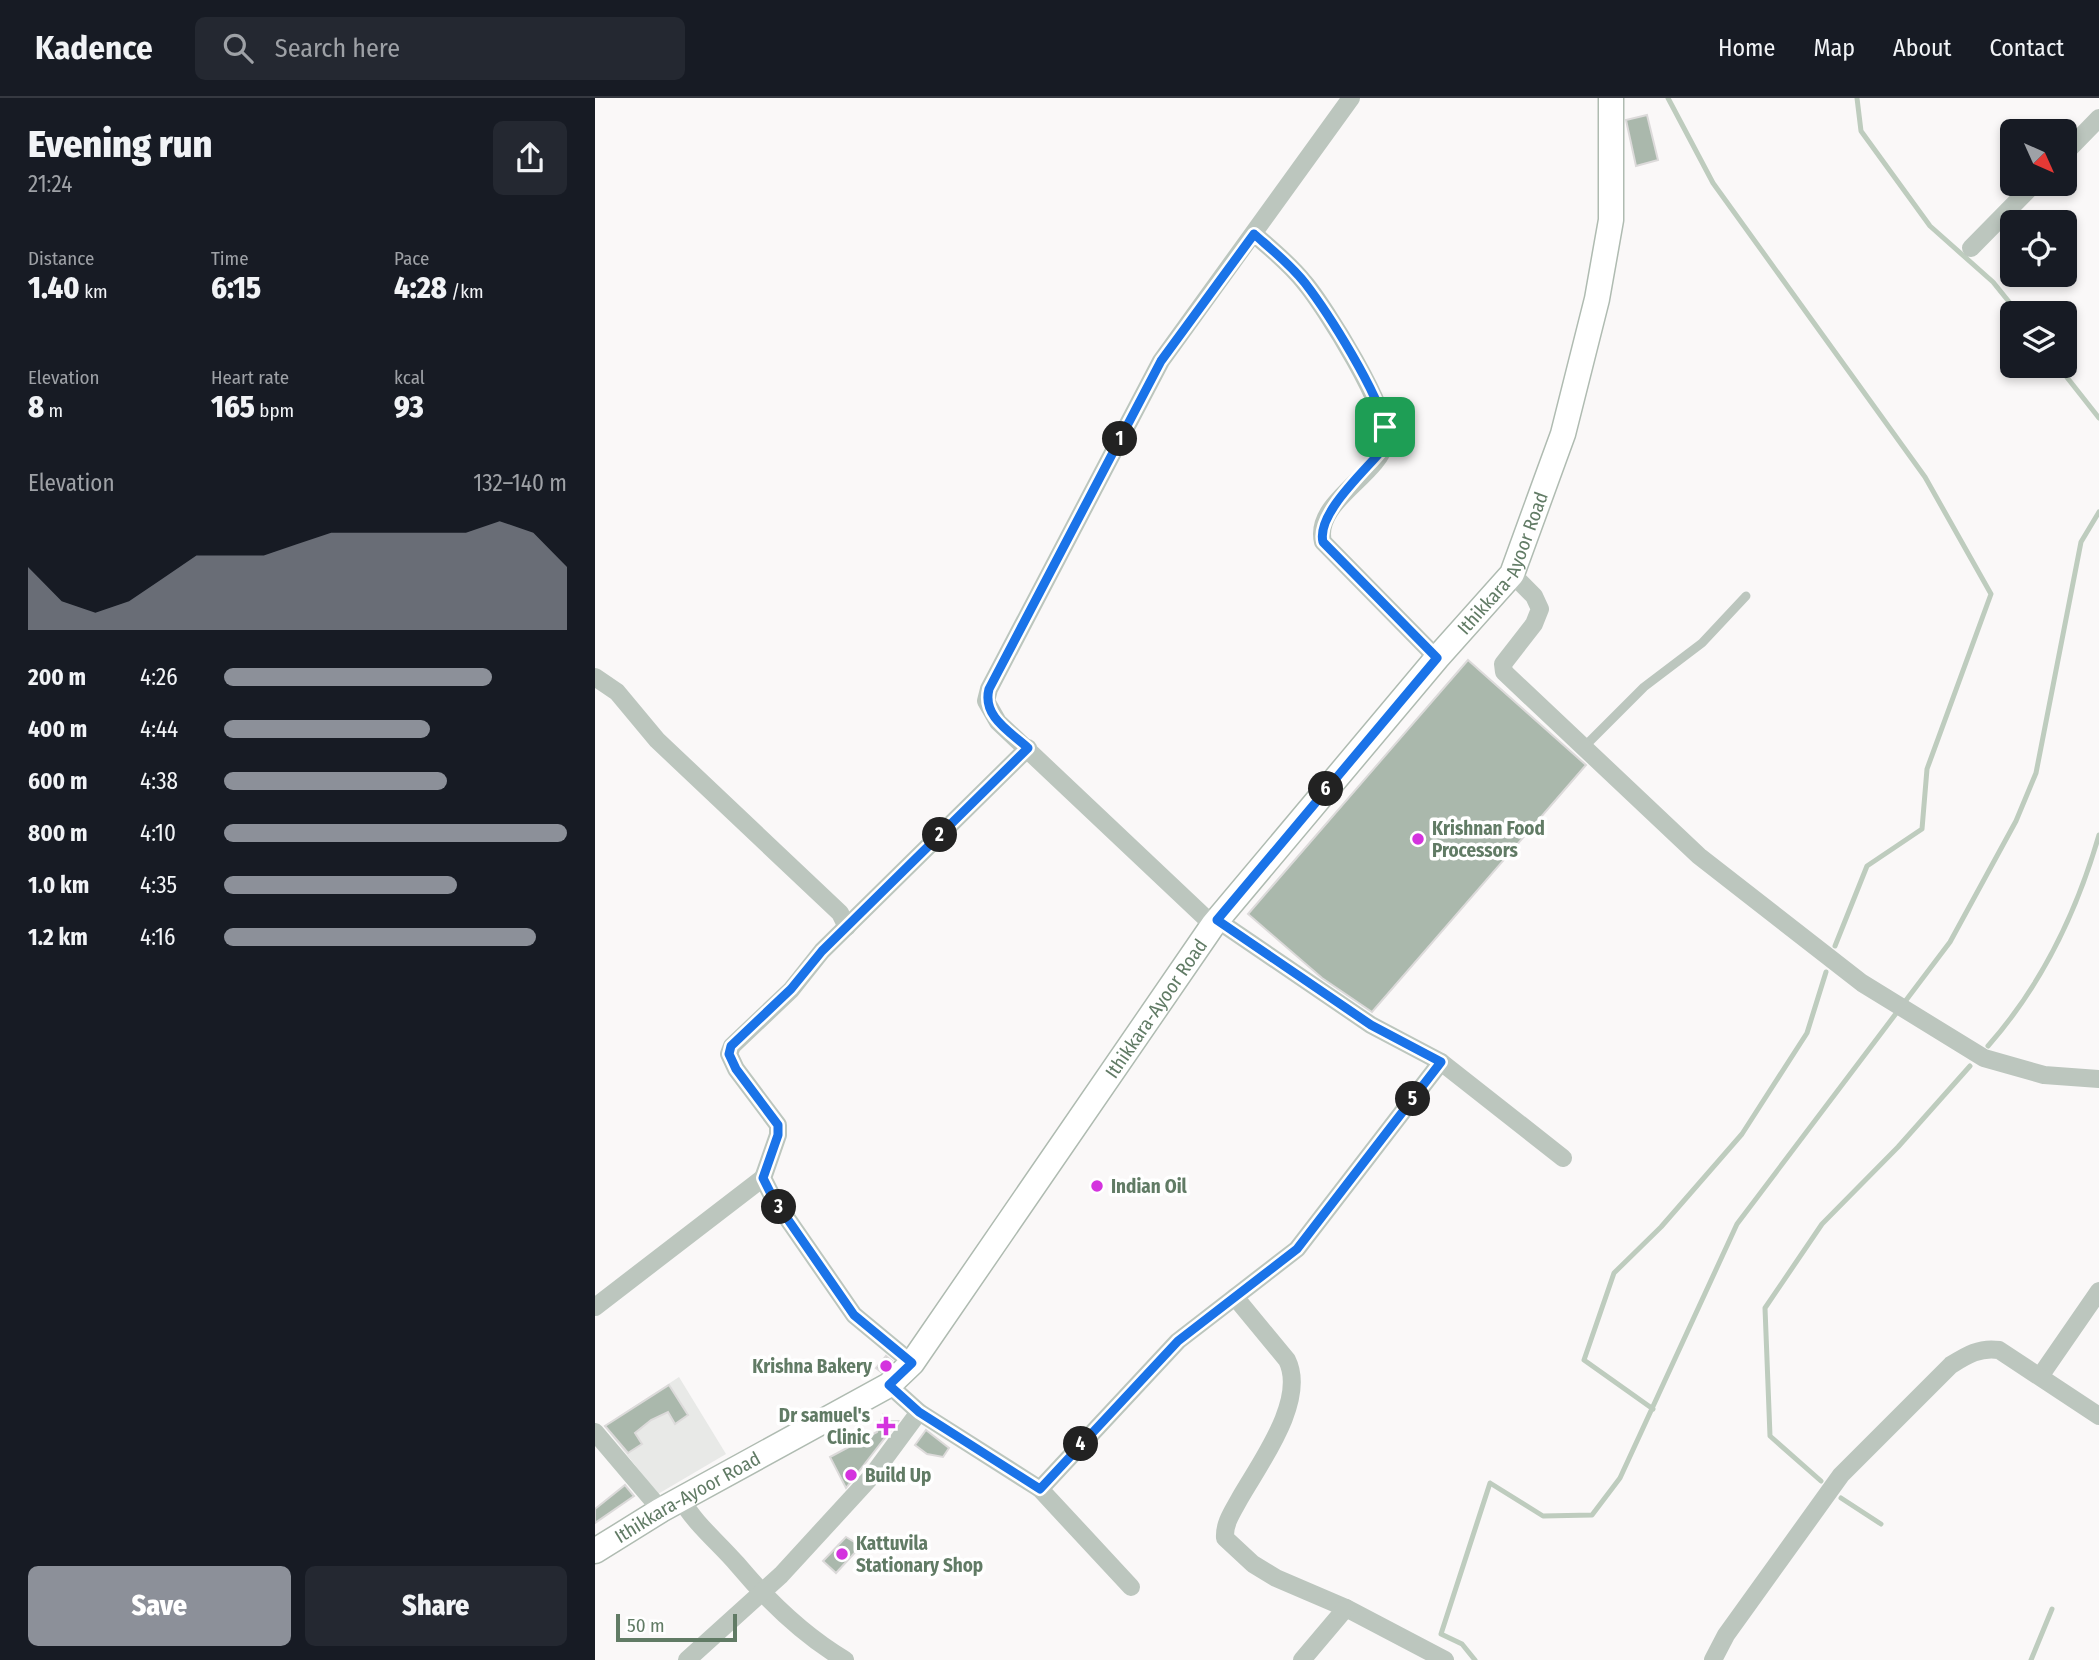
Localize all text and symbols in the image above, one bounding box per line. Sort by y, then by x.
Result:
search box [195,17,685,80]
text: Kadence [35,28,153,68]
icon: search [219,29,257,67]
text: Search here [275,33,400,64]
text: Home [1718,34,1775,62]
text: Map [1813,34,1855,62]
text: About [1893,34,1951,62]
text: Contact [1989,34,2064,62]
north arrow [2000,119,2077,196]
map controls [2000,119,2077,378]
text: Evening run [28,121,212,167]
button: share [493,121,567,195]
text: 21:24 [28,170,72,198]
button: locate [2000,210,2077,287]
text: Distance [28,247,95,270]
text: Time [211,247,249,270]
text: Pace [394,247,429,270]
text: 1.40 [28,270,80,306]
text: 6:15 [211,270,261,306]
text: 4:28 [394,270,447,306]
text: km [80,280,108,303]
text: /km [447,280,484,303]
button: layers [2000,301,2077,378]
text: Elevation [28,366,100,389]
text: Heart rate [211,366,289,389]
text: kcal [394,366,425,389]
text: 8 [28,389,44,425]
text: 165 [211,389,255,425]
text: 93 [394,389,424,425]
pin [1355,397,1415,457]
text: m [44,399,63,422]
text: bpm [255,399,294,422]
icon: arrive [1366,408,1404,446]
pin: 1 [1103,422,1137,456]
text: 1 [1115,427,1124,450]
text: Elevation [28,469,115,497]
text: 132–140 m [473,469,567,497]
street label: Ithikkara-Ayoor Road [1452,489,1552,639]
text: 200 m [28,663,86,691]
text: 4:26 [140,663,178,691]
text: 400 m [28,715,87,743]
text: 4:44 [140,715,178,743]
text: 600 m [28,767,87,795]
text: 4:38 [140,767,178,795]
pin: 6 [1309,772,1343,806]
text: 6 [1321,777,1330,800]
place label: Krishnan Food Processors [1432,817,1545,862]
pin: 2 [923,818,957,852]
text: 800 m [28,819,88,847]
text: 4:10 [140,819,176,847]
text: 2 [935,823,944,846]
marker: Krishnan Food Processors [1410,831,1426,847]
text: 1.0 km [28,871,89,899]
text: 4:35 [140,871,177,899]
text: 1.2 km [28,923,88,951]
text: 4:16 [140,923,175,951]
street label: Ithikkara-Ayoor Road [1100,934,1212,1082]
pin: 5 [1395,1082,1431,1116]
text: 5 [1408,1087,1417,1110]
place label: Indian Oil [1111,1175,1188,1198]
marker: Indian Oil [1089,1178,1105,1194]
pin: 3 [761,1190,797,1224]
text: 3 [774,1195,783,1218]
place label: Krishna Bakery [752,1355,873,1378]
marker: Krishna Bakery [878,1358,894,1374]
place label: Dr samuel's Clinic [779,1404,871,1449]
marker: Dr samuel's Clinic [876,1416,896,1436]
pin: 4 [1063,1426,1099,1462]
text: 4 [1076,1432,1085,1455]
street label: Ithikkara-Ayoor Road [610,1446,764,1547]
place label: Build Up [865,1464,931,1487]
marker: Build Up [843,1467,859,1483]
place label: Kattuvila Stationary Shop [856,1532,983,1577]
marker: Kattuvila Stationary Shop [834,1546,850,1562]
button: Save [28,1566,291,1646]
button: Share [305,1566,567,1646]
scale bar [616,1611,737,1643]
text: 50 m [627,1614,665,1637]

